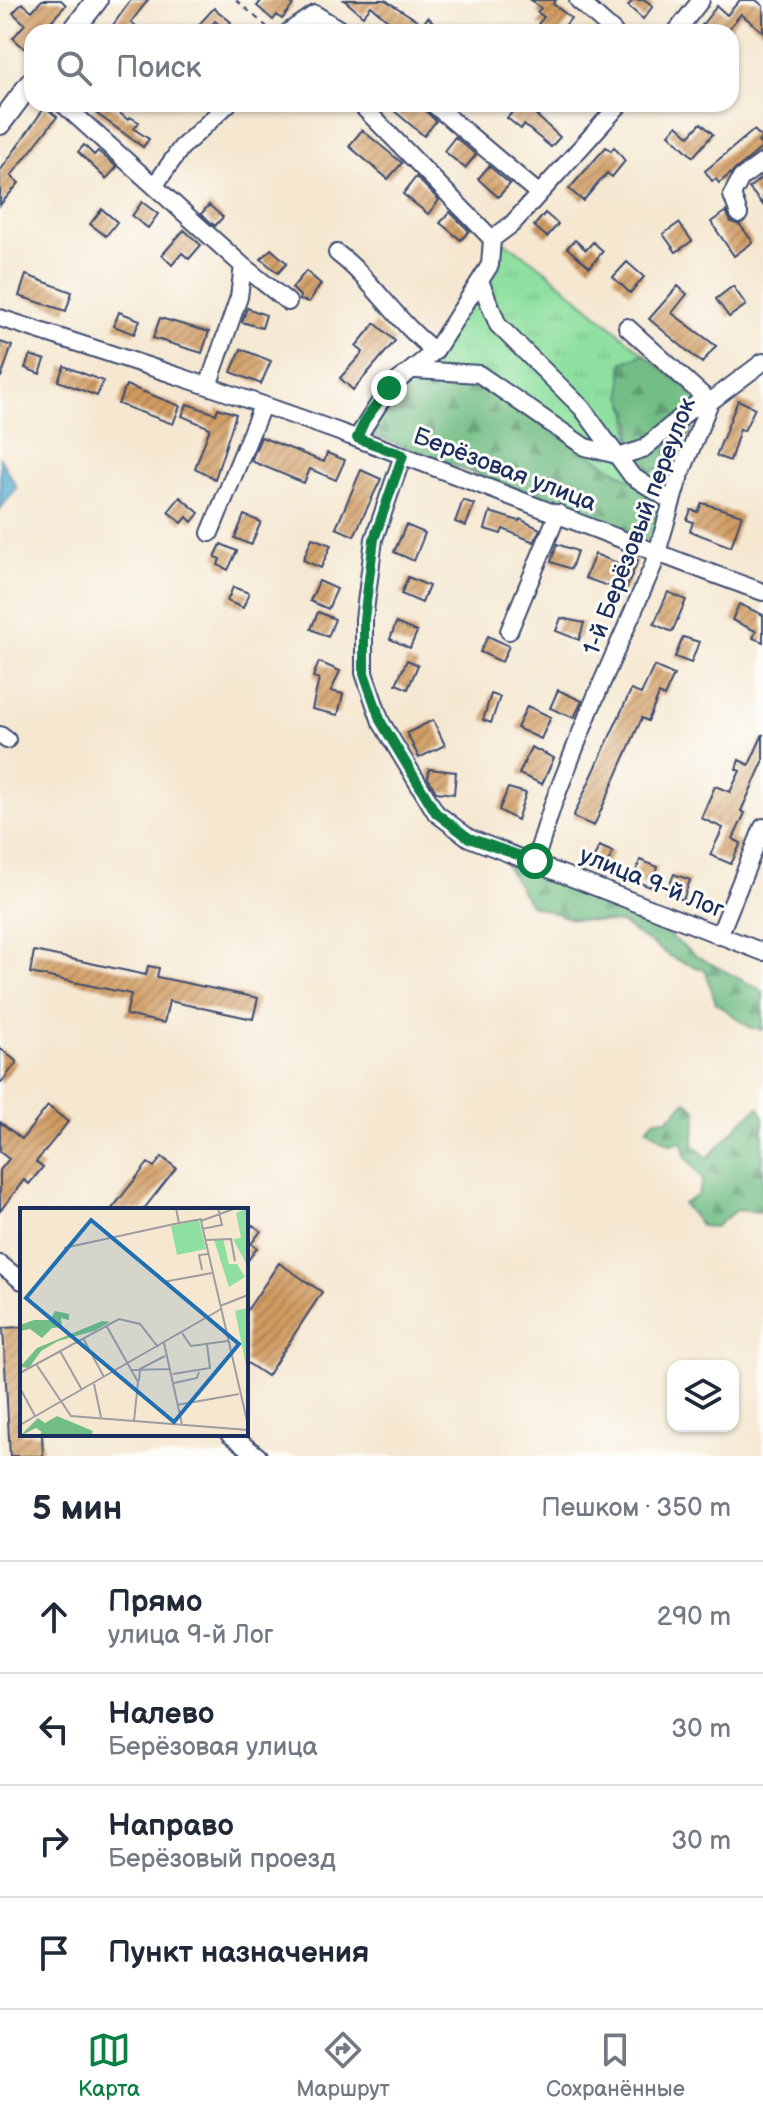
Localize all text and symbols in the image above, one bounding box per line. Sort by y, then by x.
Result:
search box [24,24,739,112]
icon: search [52,46,96,90]
text: Поиск [116,50,202,86]
route end [371,370,407,406]
street label: 1-й Берёзовый переулок [577,393,702,659]
street label: Берёзовая улица [409,421,600,518]
street label: улица 9-й Лог [575,840,728,925]
route start [517,843,553,879]
inset map [20,1208,248,1436]
map controls [667,1360,739,1432]
button: layers [667,1360,739,1432]
text: 5 мин [32,1488,122,1529]
text: Пешком · 350 m [541,1493,731,1524]
text: Прямо [108,1584,202,1620]
icon: ahead [32,1595,76,1639]
text: 290 m [657,1602,731,1633]
text: улица 9-й Лог [108,1620,274,1651]
text: Налево [108,1696,214,1732]
icon: left [32,1707,76,1751]
text: 30 m [671,1714,731,1745]
text: Берёзовая улица [108,1732,318,1763]
text: Направо [108,1808,234,1844]
icon: right [32,1819,76,1863]
text: 30 m [671,1826,731,1857]
text: Берёзовый проезд [108,1844,336,1875]
icon: arrive [32,1931,76,1975]
text: Пункт назначения [108,1935,369,1971]
tab: Карта [78,2028,140,2103]
tab: Маршрут [296,2028,390,2103]
tab: Сохранённые [546,2028,685,2103]

